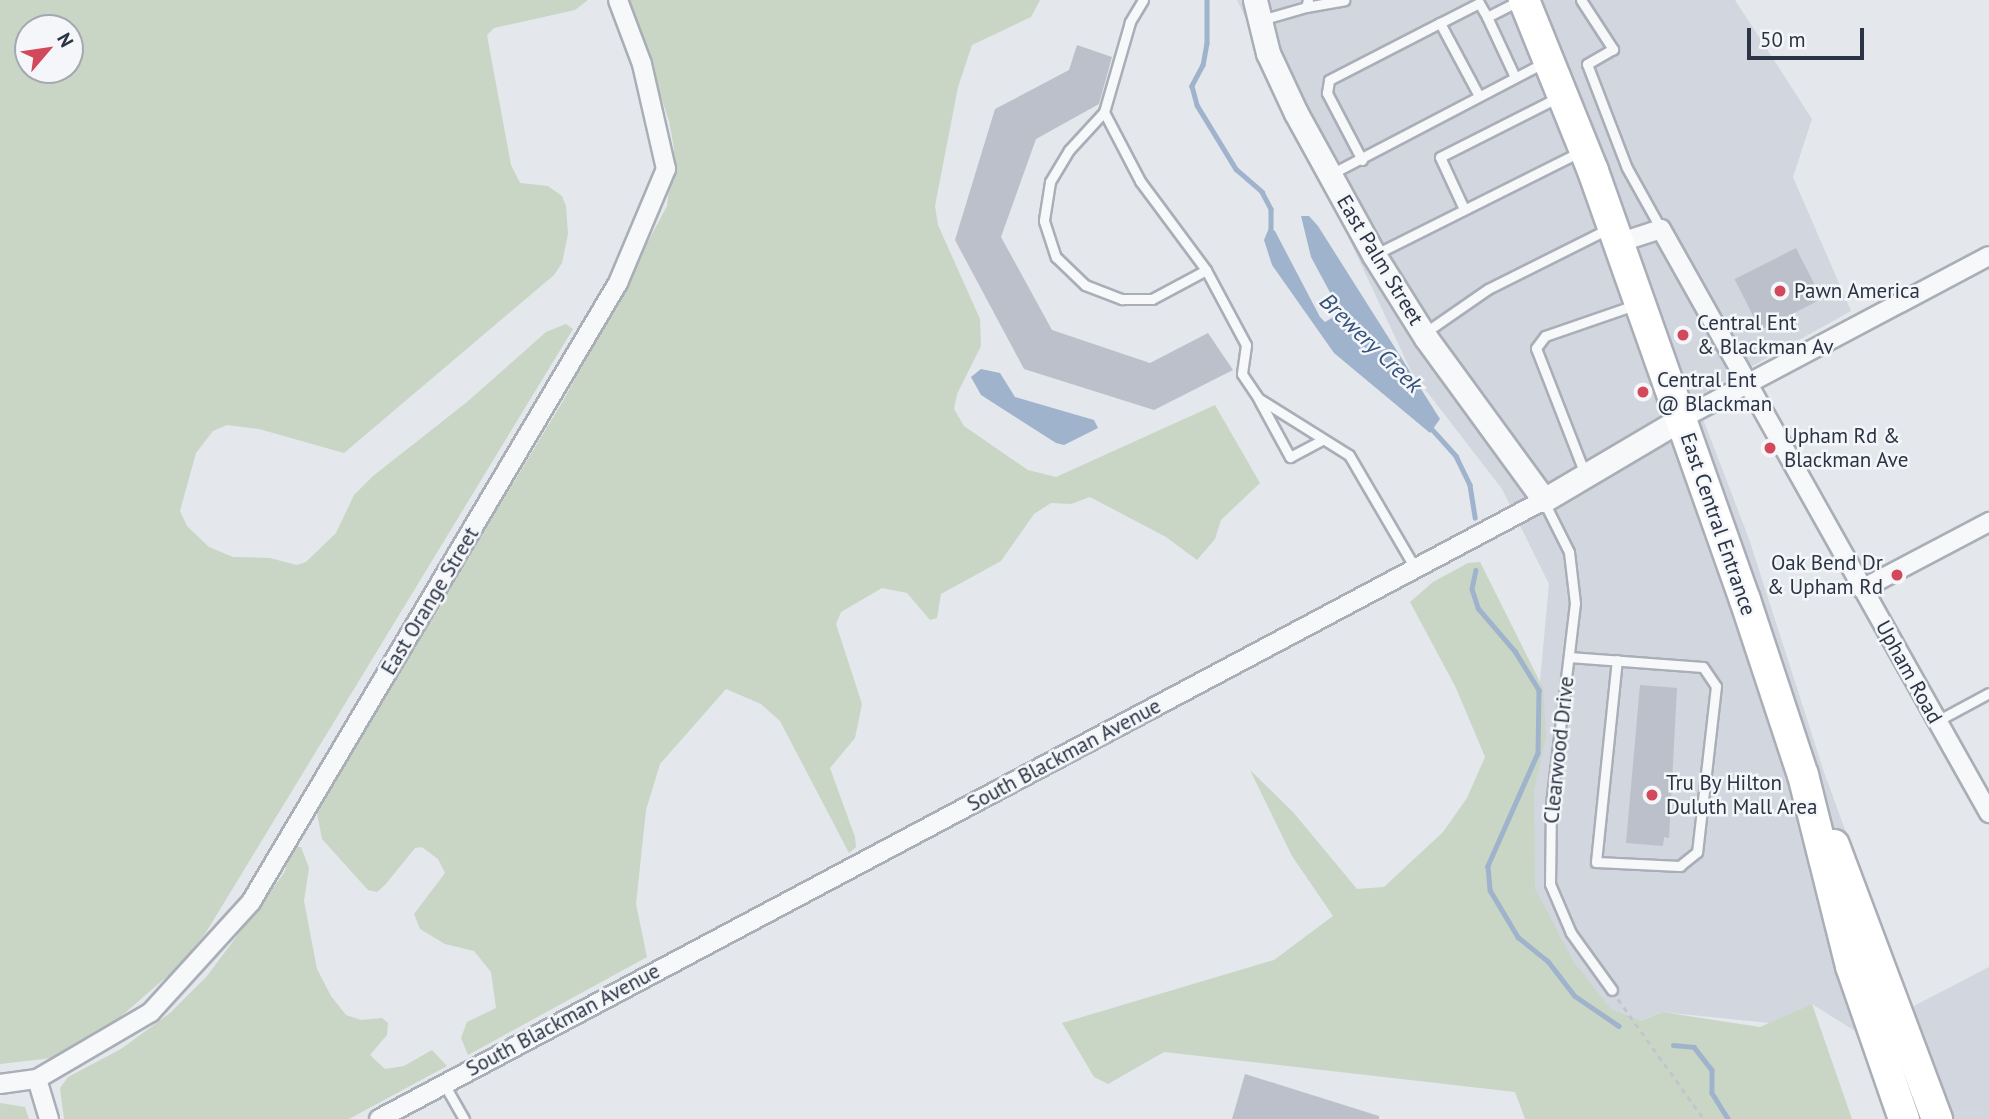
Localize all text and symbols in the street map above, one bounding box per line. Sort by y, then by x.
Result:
north arrow [14,14,84,84]
scale bar [1751,14,1868,58]
text: 50 m [1760,26,1806,53]
text: N [52,29,79,51]
street label: East Palm Street [1331,190,1429,330]
place label: Pawn America [1794,278,1921,304]
marker: Pawn America [1772,283,1788,299]
water label: Brewery Creek [1314,287,1428,399]
place label: Central Ent & Blackman Av [1697,310,1834,360]
marker: Central Ent & Blackman Av [1675,327,1691,343]
place label: Central Ent @ Blackman [1657,367,1772,417]
marker: Central Ent @ Blackman [1635,384,1651,400]
place label: Upham Rd & Blackman Ave [1784,423,1909,473]
street label: East Central Entrance [1675,429,1761,619]
marker: Upham Rd & Blackman Ave [1762,440,1778,456]
street label: East Orange Street [376,523,484,679]
place label: Oak Bend Dr & Upham Rd [1767,550,1883,600]
marker: Oak Bend Dr & Upham Rd [1889,567,1905,583]
street label: Upham Road [1870,616,1948,728]
street label: Clearwood Drive [1539,675,1579,825]
street label: South Blackman Avenue [963,693,1165,817]
place label: Tru By Hilton Duluth Mall Area [1666,770,1818,820]
marker: Tru By Hilton Duluth Mall Area [1644,787,1660,803]
street label: South Blackman Avenue [462,958,664,1082]

